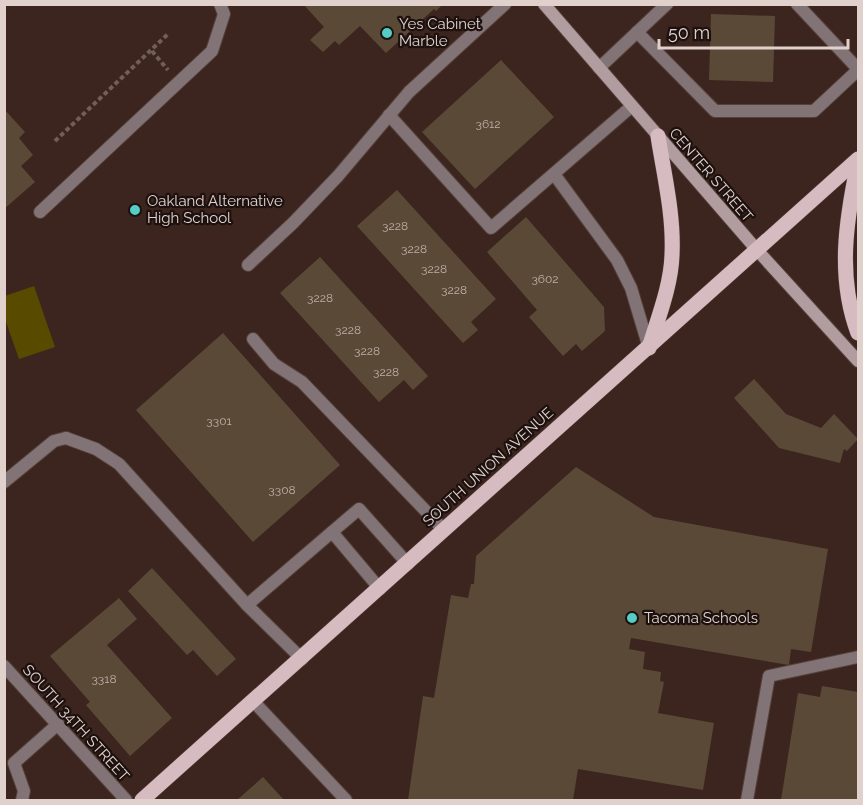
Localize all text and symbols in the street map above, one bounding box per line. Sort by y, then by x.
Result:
scale bar [659,12,848,50]
place label: Yes Cabinet Marble [399,15,481,50]
text: 50 m [668,22,710,43]
marker: Yes Cabinet Marble [380,26,394,40]
house number: 3612 [475,117,501,131]
street label: CENTER STREET [665,124,757,226]
place label: Oakland Alternative High School [147,192,283,227]
marker: Oakland Alternative High School [128,203,142,217]
house number: 3228 [382,219,408,233]
house number: 3228 [401,242,427,256]
house number: 3228 [421,262,447,276]
house number: 3602 [531,272,559,286]
house number: 3228 [441,283,467,297]
house number: 3228 [307,291,333,305]
house number: 3228 [335,323,361,337]
house number: 3228 [354,344,380,358]
house number: 3228 [373,365,399,379]
street label: SOUTH UNION AVENUE [419,404,557,530]
house number: 3301 [206,414,232,428]
house number: 3308 [268,483,296,497]
place label: Tacoma Schools [644,609,758,627]
marker: Tacoma Schools [625,611,639,625]
street label: SOUTH 34TH STREET [19,661,133,785]
house number: 3318 [91,672,117,686]

